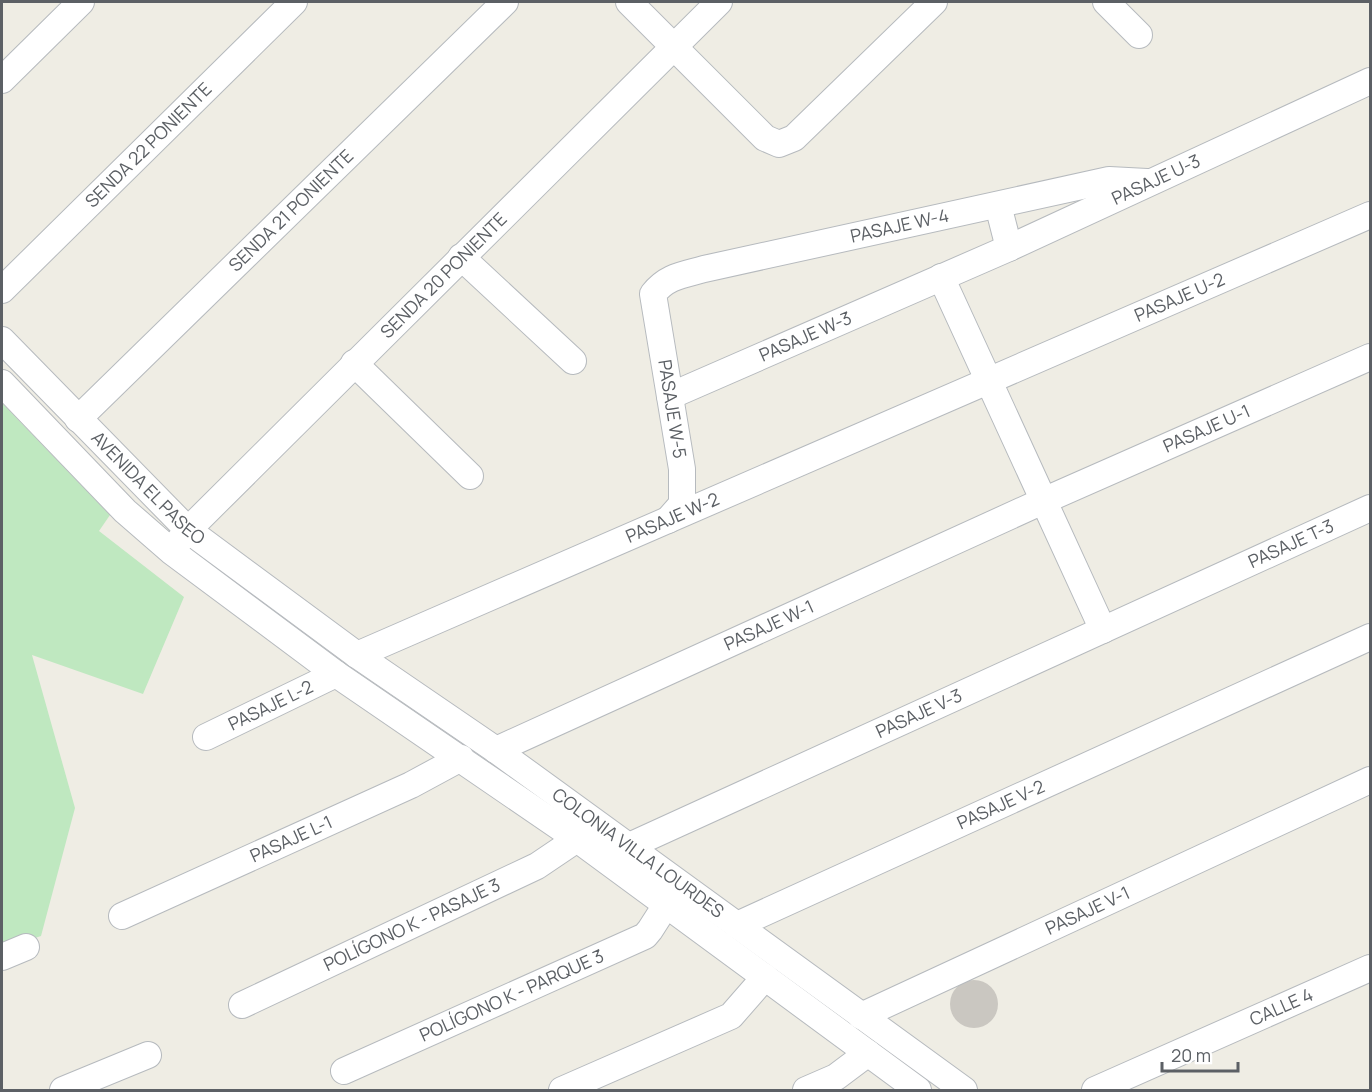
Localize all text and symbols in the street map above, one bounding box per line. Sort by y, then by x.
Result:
street label: SENDA 22 PONIENTE [80,77,216,212]
street label: SENDA 21 PONIENTE [223,144,358,276]
street label: PASAJE U-3 [1107,148,1204,210]
street label: PASAJE W-4 [848,203,951,248]
street label: SENDA 20 PONIENTE [375,207,512,343]
street label: PASAJE U-2 [1130,267,1228,327]
street label: PASAJE W-3 [755,305,855,367]
street label: PASAJE W-5 [653,358,693,460]
street label: PASAJE U-1 [1159,398,1254,458]
street label: AVENIDA EL PASEO [87,425,210,550]
street label: PASAJE W-2 [622,486,723,548]
street label: PASAJE T-3 [1244,513,1337,573]
street label: PASAJE W-1 [720,594,817,656]
street label: PASAJE L-2 [224,674,317,735]
street label: PASAJE V-3 [872,683,966,743]
street label: PASAJE V-2 [953,774,1048,834]
street label: COLONIA VILLA LOURDES [548,782,729,923]
street label: PASAJE L-1 [246,809,336,867]
street label: POLÍGONO K - PASAJE 3 [319,872,504,976]
street label: PASAJE V-1 [1041,880,1133,940]
street label: POLÍGONO K - PARQUE 3 [416,943,607,1047]
street label: CALLE 4 [1246,982,1316,1031]
scale bar [1162,1035,1238,1073]
text: 20 m [1171,1043,1211,1067]

